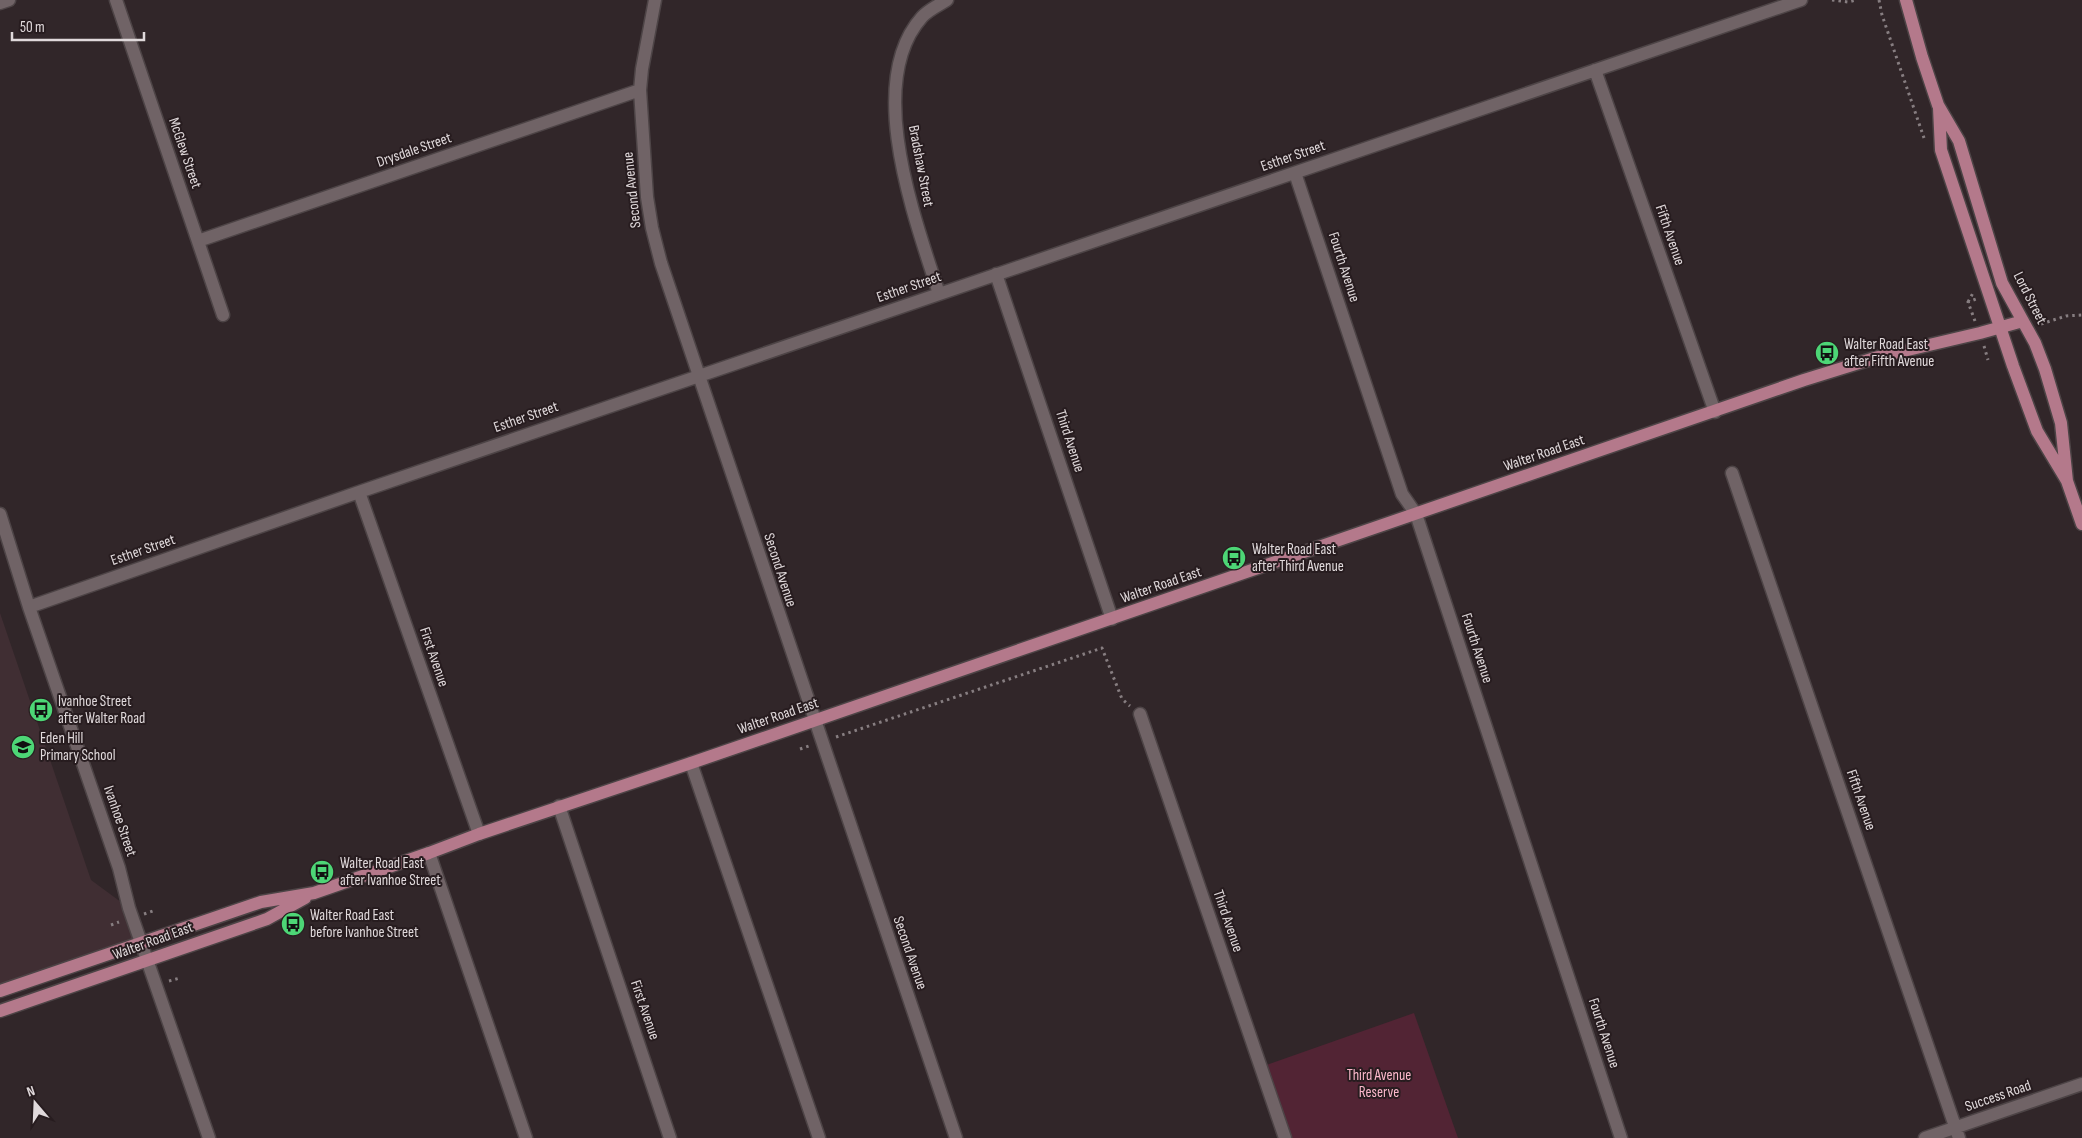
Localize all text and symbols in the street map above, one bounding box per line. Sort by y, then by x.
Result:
scale bar [12,10,145,42]
text: 50 m [20,18,45,37]
street label: McGlew Street [164,115,206,191]
street label: Bradshaw Street [904,124,938,209]
street label: Drysdale Street [374,128,454,172]
street label: Esther Street [1258,136,1328,176]
street label: Second Avenue [619,151,645,229]
street label: Fifth Avenue [1651,202,1689,268]
street label: Fourth Avenue [1324,230,1364,304]
street label: Esther Street [874,267,944,307]
street label: Lord Street [2009,269,2051,328]
place label: Walter Road East after Fifth Avenue [1844,335,1934,371]
bus stop icon: Walter Road East after Fifth Avenue [1814,340,1840,366]
street label: Esther Street [491,397,561,437]
street label: Third Avenue [1051,407,1089,475]
street label: Walter Road East [1501,430,1587,476]
street label: Esther Street [108,530,178,570]
street label: Second Avenue [759,531,801,609]
place label: Walter Road East after Third Avenue [1252,540,1344,576]
bus stop icon: Walter Road East after Third Avenue [1221,545,1247,571]
street label: Walter Road East [1118,562,1204,608]
street label: Fourth Avenue [1457,611,1497,685]
street label: First Avenue [415,625,453,689]
place label: Ivanhoe Street after Walter Road [58,692,145,728]
street label: Walter Road East [735,693,821,739]
bus stop icon: Ivanhoe Street after Walter Road [28,697,54,723]
place label: Eden Hill Primary School [40,729,116,765]
school or university icon: Eden Hill Primary School [10,734,36,760]
street label: Fifth Avenue [1842,767,1880,833]
street label: Ivanhoe Street [99,783,141,859]
place label: Walter Road East after Ivanhoe Street [340,854,441,890]
bus stop icon: Walter Road East after Ivanhoe Street [309,859,335,885]
street label: Third Avenue [1209,887,1247,955]
place label: Walter Road East before Ivanhoe Street [310,906,419,942]
bus stop icon: Walter Road East before Ivanhoe Street [280,911,306,937]
street label: Second Avenue [889,914,931,992]
street label: Walter Road East [110,918,196,964]
street label: First Avenue [626,978,664,1042]
street label: Fourth Avenue [1584,996,1624,1070]
park label: Third Avenue Reserve [1347,1066,1411,1102]
street label: Success Road [1962,1076,2034,1116]
north arrow [10,1078,60,1128]
text: N [25,1082,37,1100]

